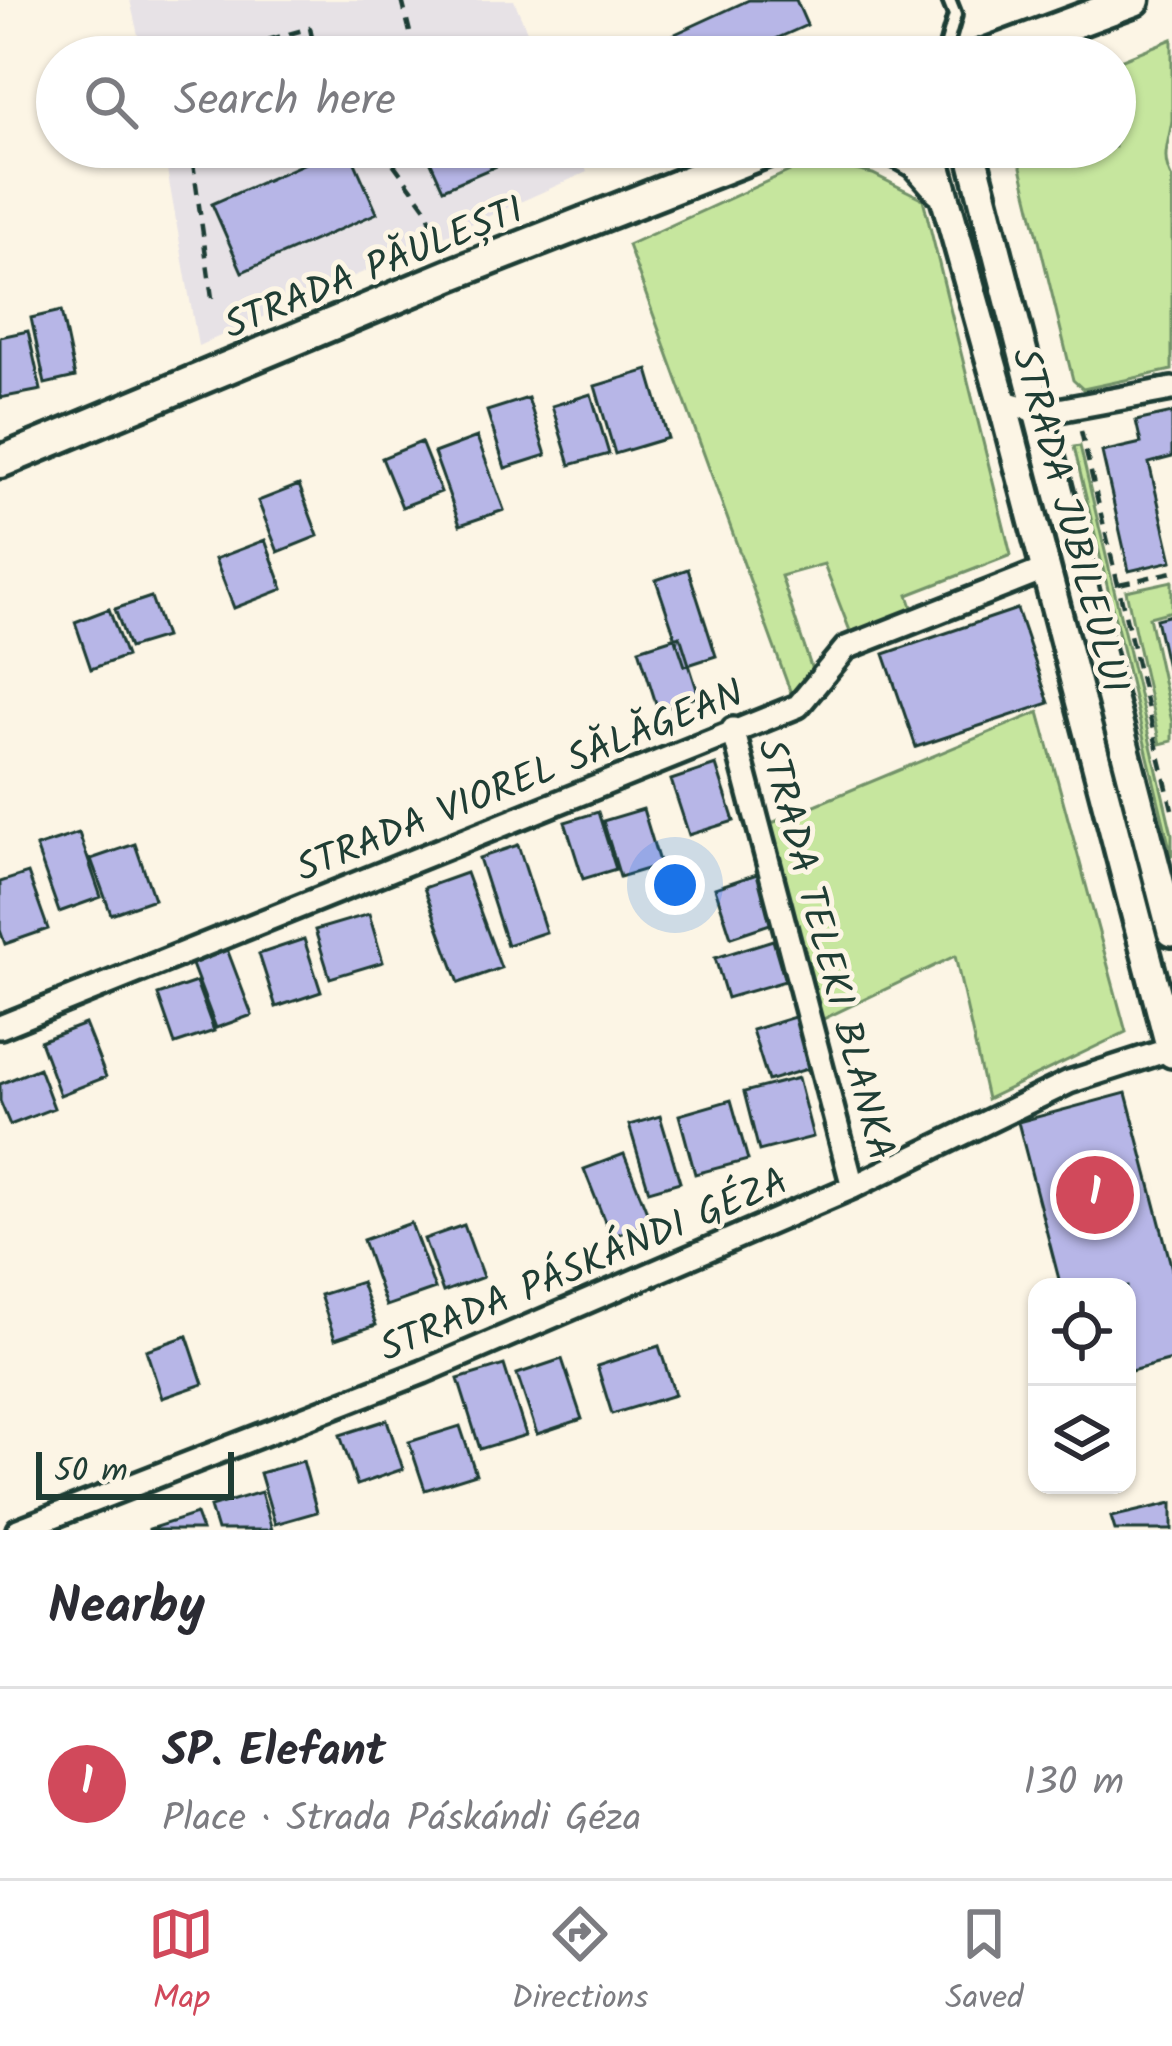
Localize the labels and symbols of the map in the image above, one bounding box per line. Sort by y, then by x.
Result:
street label: STRADA PĂULEȘTI [215,181,534,358]
street label: STRADA JUBILEULUI [992,341,1144,701]
street label: STRADA VIOREL SĂLĂGEAN [287,664,754,901]
street label: STRADA TELEKI BLANKA [738,732,910,1168]
your location [645,855,705,915]
pin: 1 [1056,1150,1134,1240]
street label: STRADA PÁSKÁNDI GÉZA [371,1152,799,1381]
scale bar [36,1446,234,1499]

